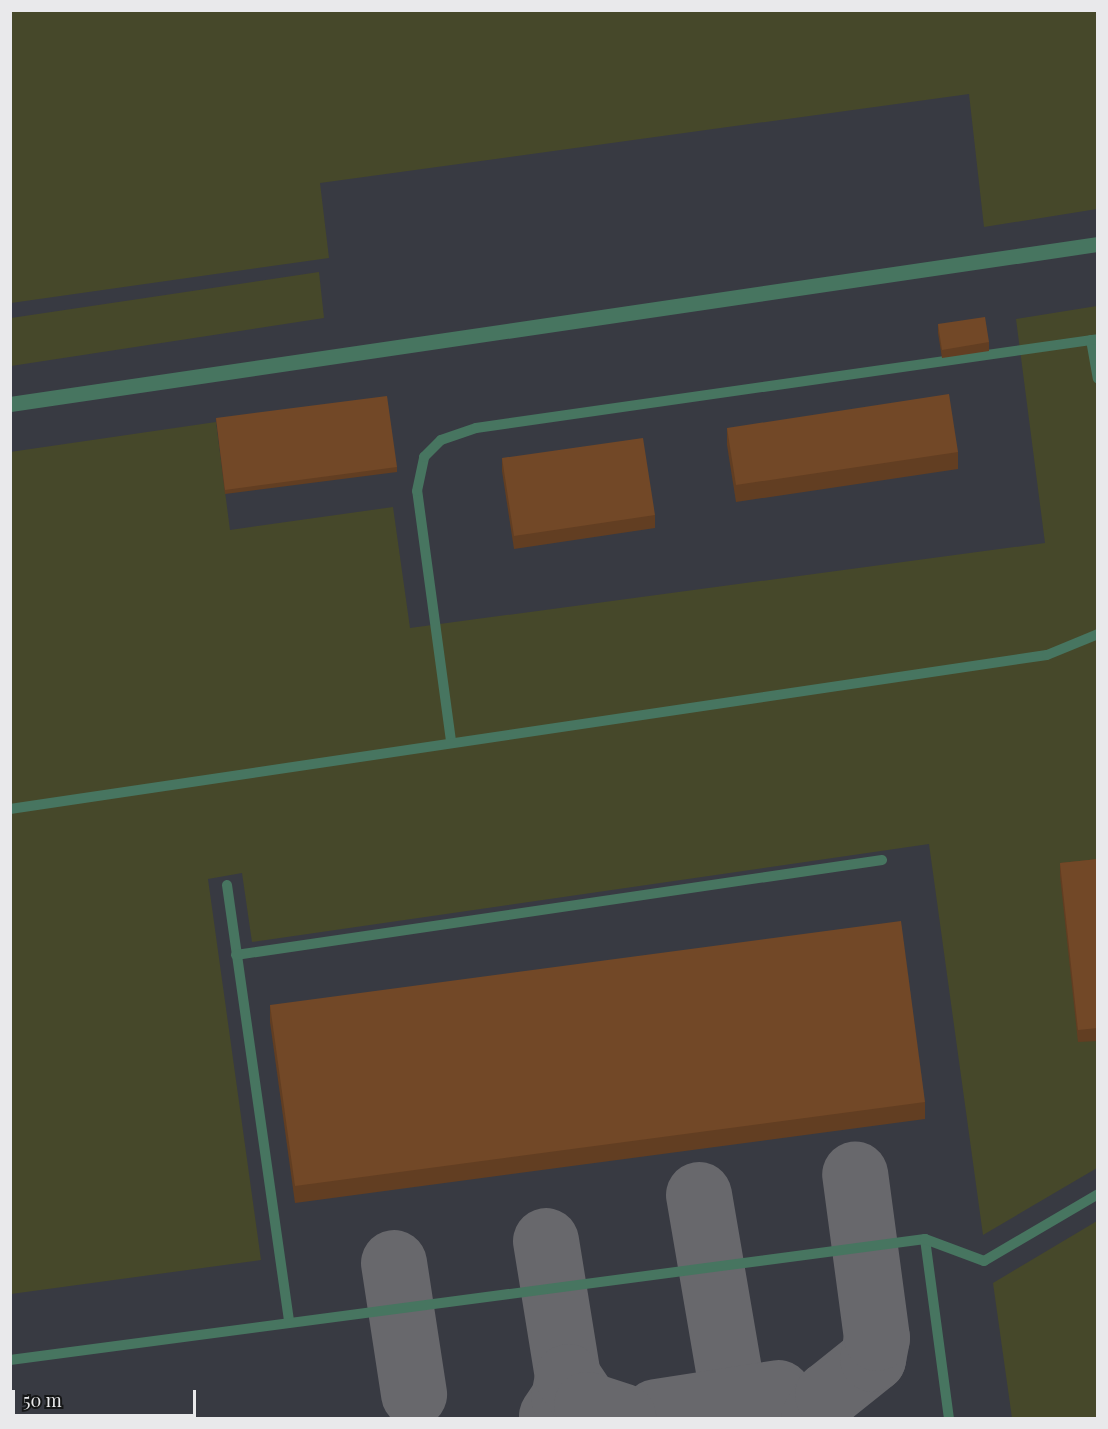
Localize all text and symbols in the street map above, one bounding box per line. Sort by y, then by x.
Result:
scale bar [15,1378,200,1416]
text: 50 m [23,1388,62,1412]

